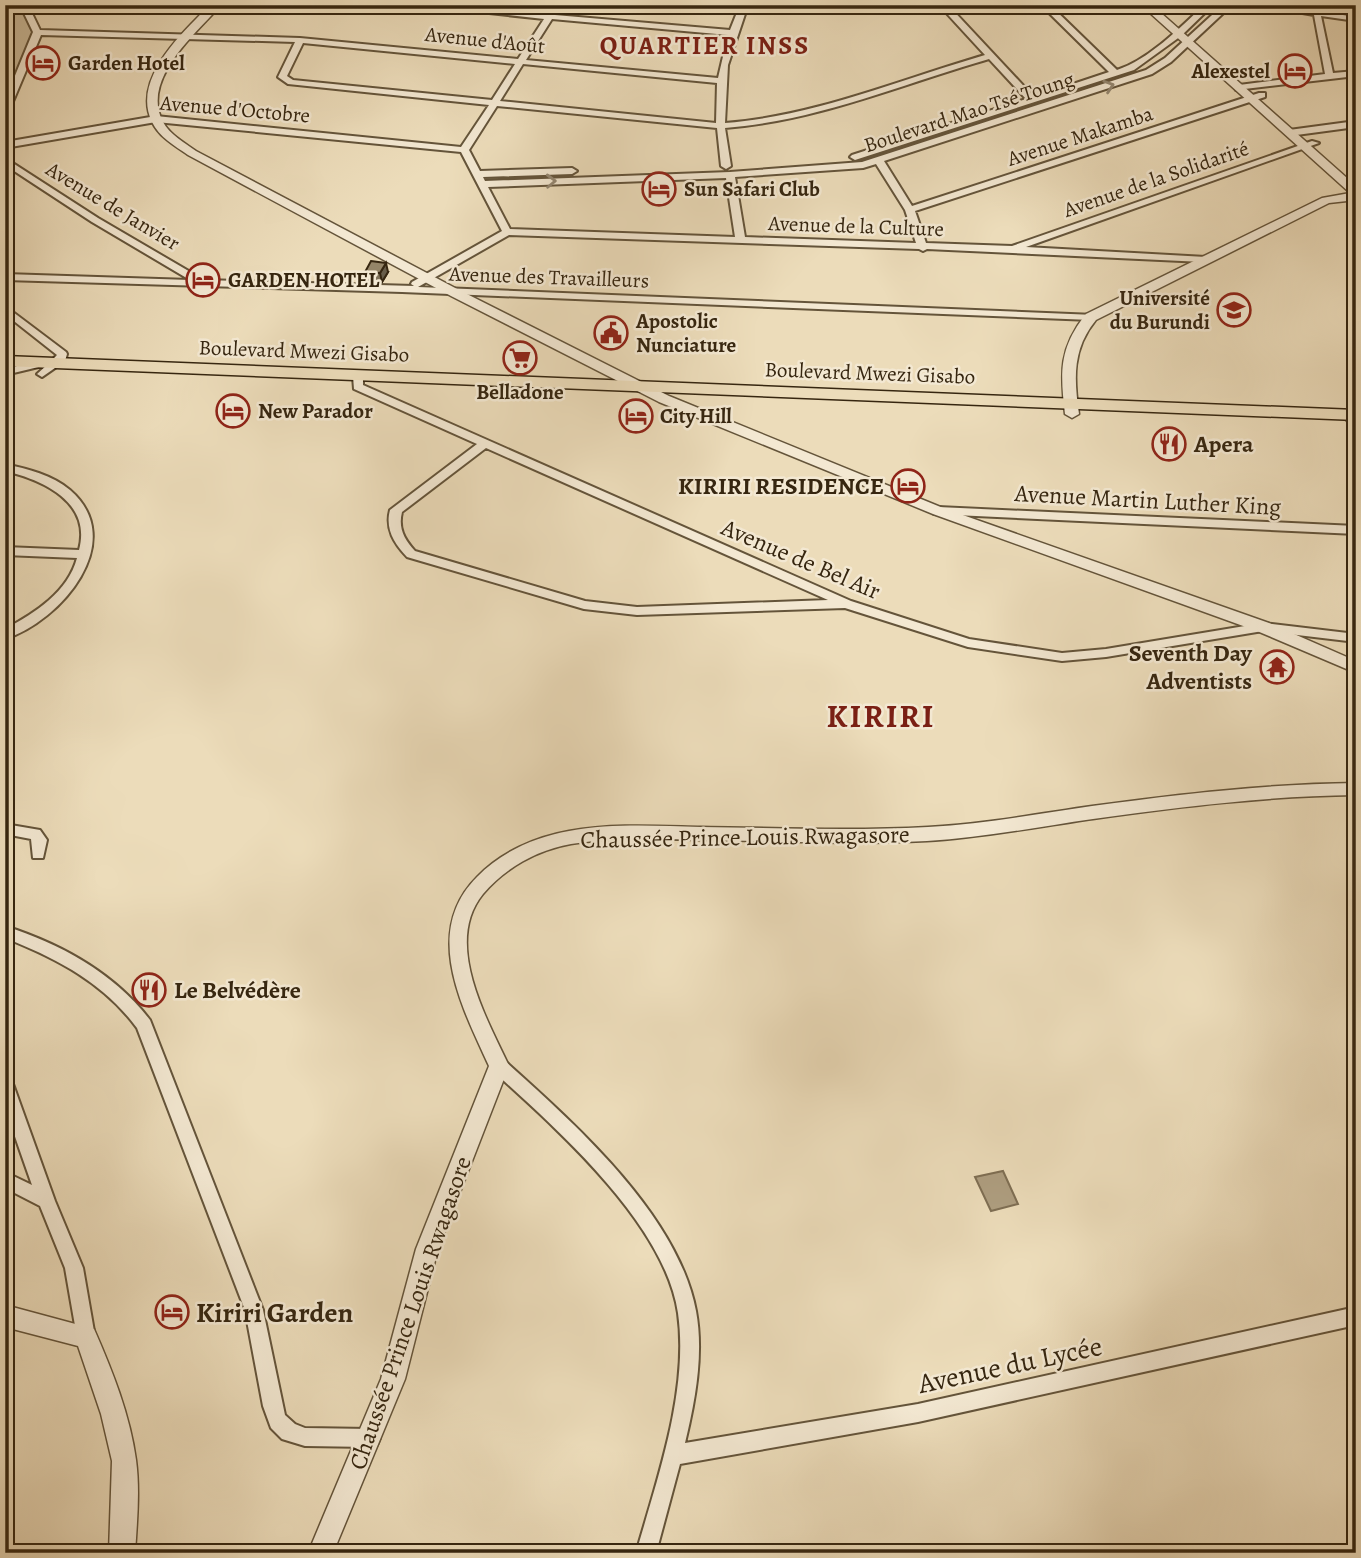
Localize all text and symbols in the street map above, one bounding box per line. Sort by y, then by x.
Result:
street label: Avenue d'Août [423,20,546,60]
district label: QUARTIER INSS [600,28,810,63]
hotel icon: Garden Hotel [24,44,62,82]
place label: Garden Hotel [68,49,185,77]
hotel icon: Alexestel [1276,52,1314,90]
place label: Alexestel [1191,57,1270,85]
street label: Boulevard Mao Tsé Toung [860,65,1078,159]
one-way arrow [1102,80,1114,94]
street label: Avenue d'Octobre [158,88,311,130]
street label: Avenue Makamba [1003,99,1157,173]
street label: Avenue de la Solidarité [1059,134,1252,224]
street label: Avenue de Janvier [40,154,185,257]
hotel icon: Sun Safari Club [640,170,678,208]
one-way arrow [546,174,557,189]
place label: Sun Safari Club [684,175,820,203]
street label: Avenue de la Culture [767,209,944,243]
street label: Avenue des Travailleurs [447,259,650,294]
hotel icon: GARDEN HOTEL [184,261,222,299]
place label: GARDEN HOTEL [228,266,380,294]
place label: Université du Burundi [1110,284,1210,336]
school or university icon: Université du Burundi [1215,291,1253,329]
place label: Apostolic Nunciature [635,307,737,359]
public building icon: Apostolic Nunciature [592,314,630,352]
street label: Boulevard Mwezi Gisabo [198,333,410,369]
supermarket icon: Belladone [501,339,539,377]
street label: Boulevard Mwezi Gisabo [764,355,976,391]
place label: Belladone [476,378,564,406]
hotel icon: New Parador [214,392,252,430]
place label: New Parador [258,397,373,425]
hotel icon: City Hill [617,397,655,435]
place label: City Hill [660,402,732,430]
restaurant icon: Apera [1150,425,1188,463]
place label: Apera [1193,428,1254,460]
hotel icon: KIRIRI RESIDENCE [889,467,927,505]
place label: KIRIRI RESIDENCE [678,470,884,502]
street label: Avenue Martin Luther King [1013,477,1282,523]
street label: Avenue de Bel Air [716,511,885,607]
place label: Seventh Day Adventists [1129,637,1253,697]
temple icon: Seventh Day Adventists [1258,648,1296,686]
district label: KIRIRI [826,694,936,738]
street label: Chaussée Prince Louis Rwagasore [580,818,910,856]
restaurant icon: Le Belvédère [130,971,168,1009]
place label: Le Belvédère [174,974,301,1006]
street label: Chaussée Prince Louis Rwagasore [341,1152,479,1474]
hotel icon: Kiriri Garden [153,1293,191,1331]
place label: Kiriri Garden [196,1294,353,1332]
street label: Avenue du Lycée [914,1327,1106,1403]

